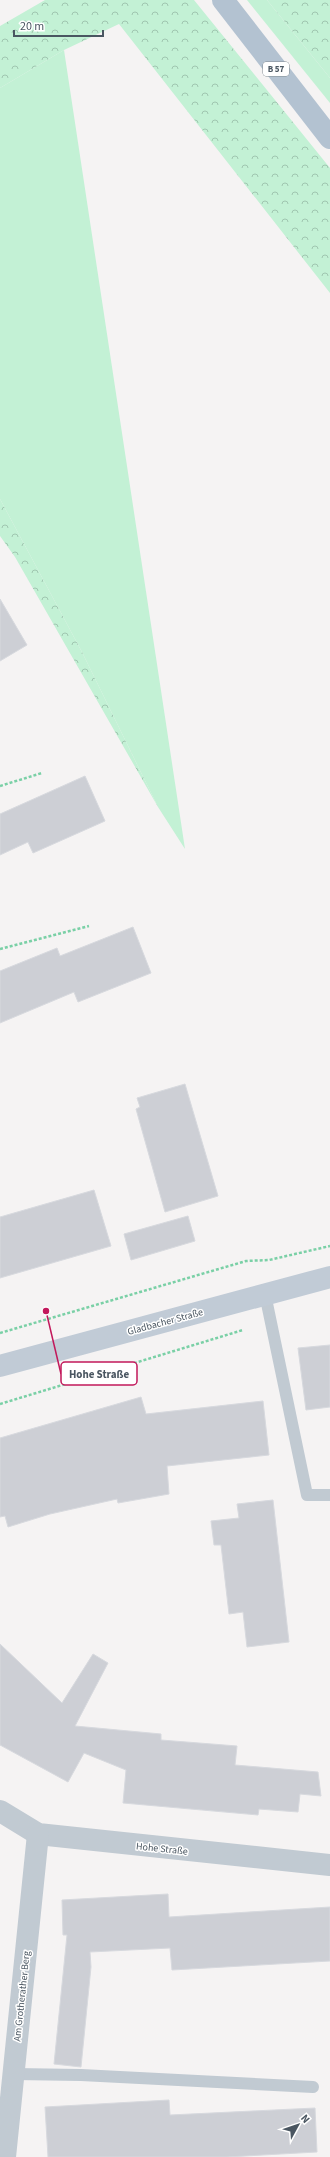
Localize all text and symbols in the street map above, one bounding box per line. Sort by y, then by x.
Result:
scale bar [14,12,103,38]
text: 20 m [20,18,44,35]
road number: B 57 [263,62,289,76]
street label: Gladbacher Straße [126,1305,205,1339]
callout: Hohe Straße [61,1362,137,1385]
text: Hohe Straße [69,1367,129,1382]
street label: Hohe Straße [135,1839,188,1859]
street label: Am Grotherather Berg [10,1950,34,2042]
north arrow [278,2105,318,2145]
text: N [297,2111,313,2127]

